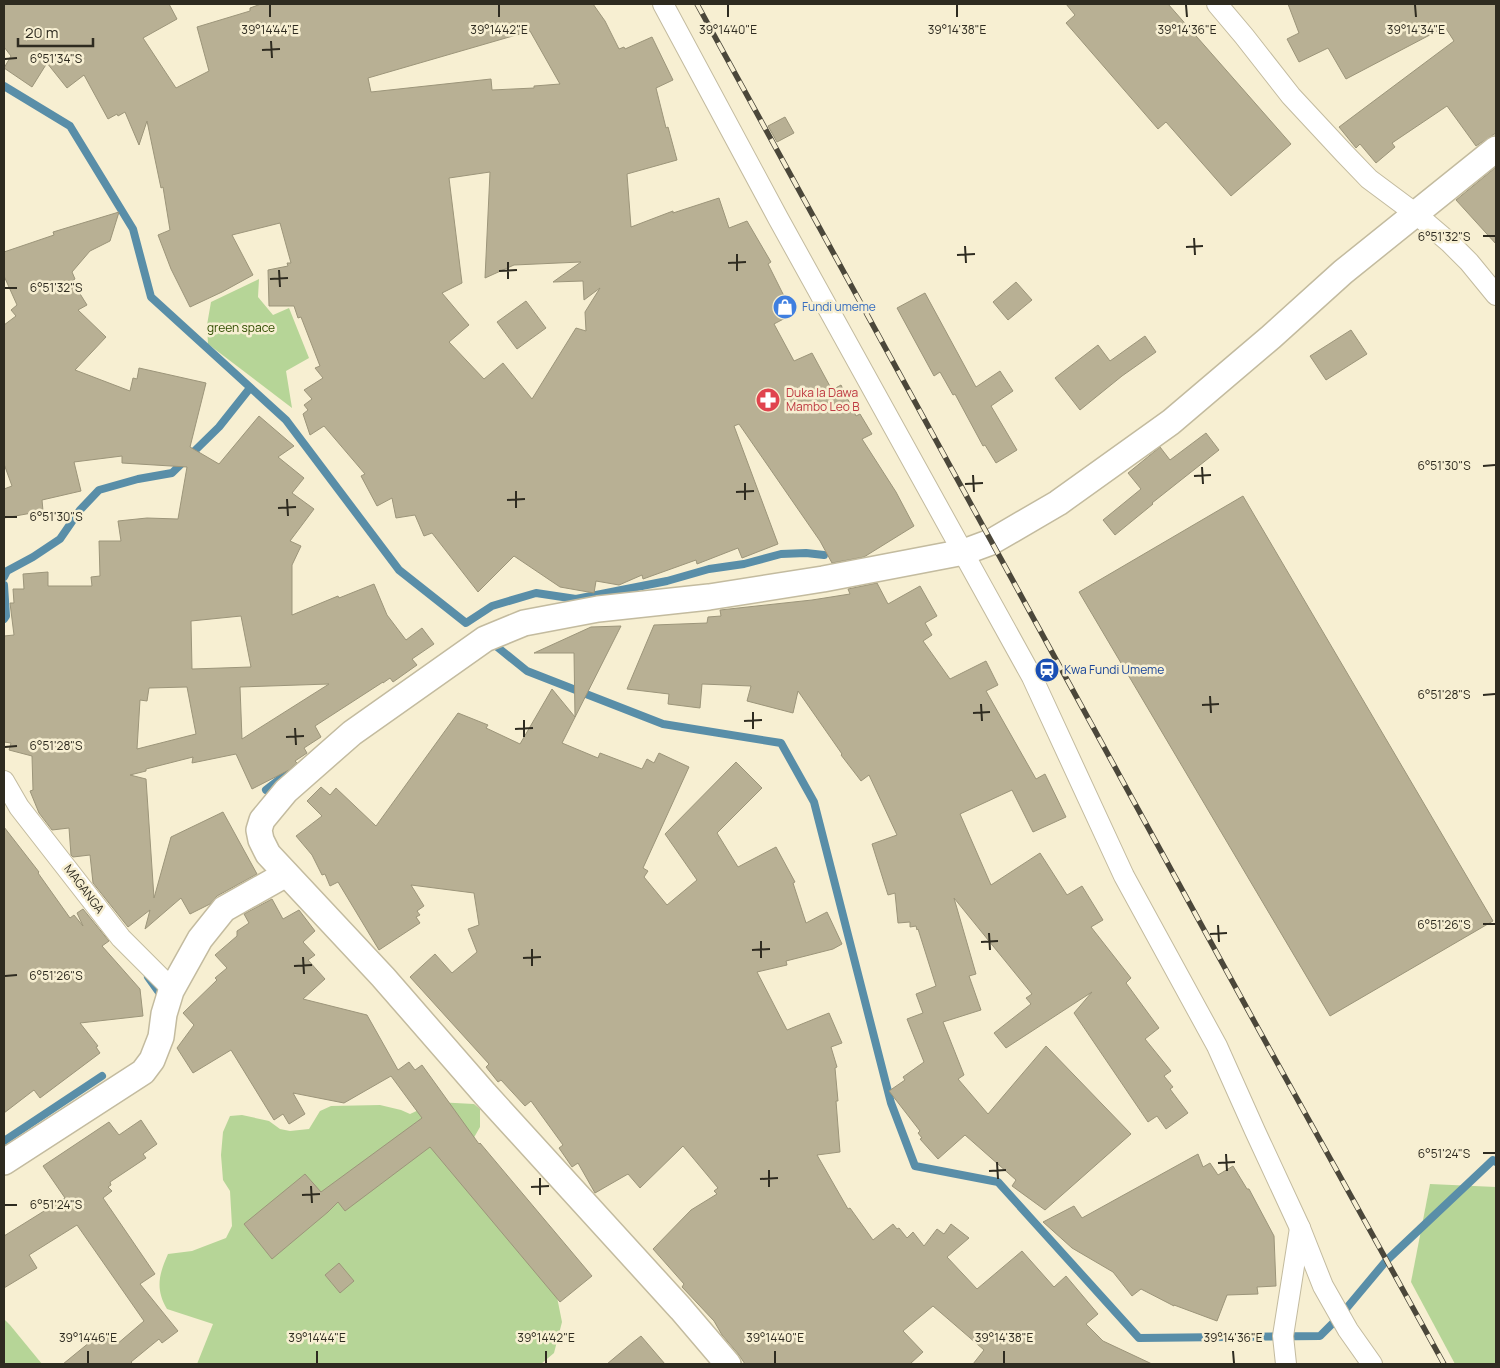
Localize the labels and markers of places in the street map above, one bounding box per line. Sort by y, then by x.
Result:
shop icon: Fundi umeme [772,294,798,320]
place label: Fundi umeme [802,298,876,315]
place label: Duka la Dawa Mambo Leo B [786,384,860,415]
pharmacy icon: Duka la Dawa Mambo Leo B [755,387,781,413]
station icon: Kwa Fundi Umeme [1034,657,1060,683]
place label: Kwa Fundi Umeme [1064,661,1164,678]

